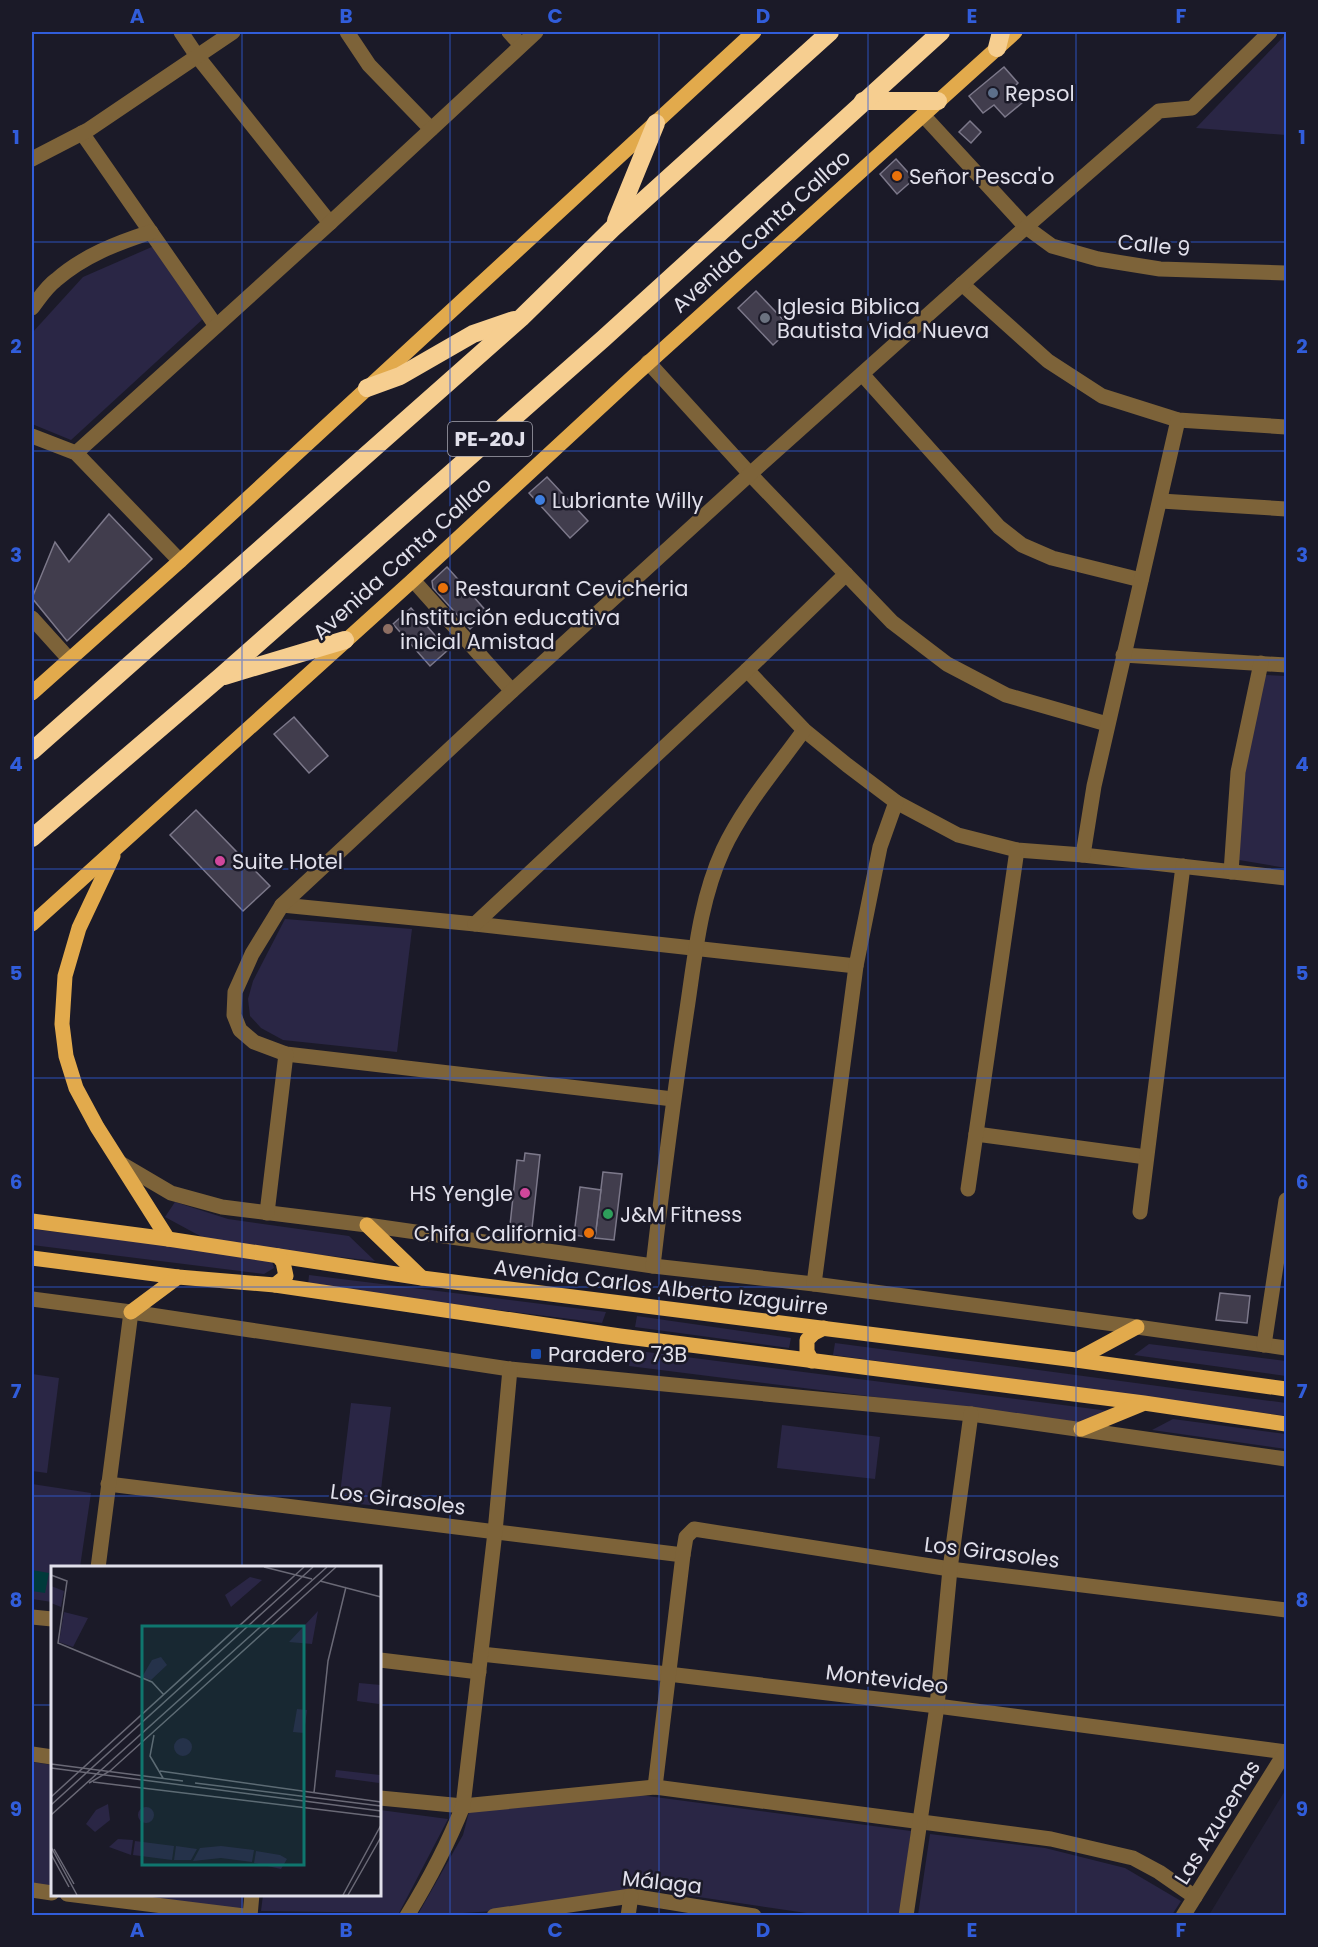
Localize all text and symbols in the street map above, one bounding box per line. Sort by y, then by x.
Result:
text: A [130,2,145,30]
text: B [339,2,353,30]
text: C [547,2,563,30]
text: D [756,2,770,30]
text: E [967,2,977,30]
text: F [1176,2,1187,30]
place label: Repsol [1005,79,1075,108]
marker: Repsol [986,86,1000,100]
text: 1 [12,123,20,151]
text: 1 [1298,123,1306,151]
street label: Avenida Canta Callao [665,143,857,319]
place label: Señor Pesca'o [909,162,1055,191]
marker: Señor Pesca'o [890,169,904,183]
street label: Calle 9 [1116,227,1192,263]
place label: Iglesia Biblica Bautista Vida Nueva [777,292,989,345]
marker: Iglesia Biblica Bautista Vida Nueva [758,311,772,325]
text: 2 [10,332,22,360]
text: 2 [1296,332,1308,360]
road number: PE-20J [448,422,532,456]
street label: Avenida Canta Callao [306,470,498,646]
place label: Lubriante Willy [552,486,704,515]
marker: Lubriante Willy [533,493,547,507]
text: 3 [10,541,22,569]
text: 3 [1296,541,1308,569]
place label: Restaurant Cevicheria [455,574,688,603]
marker: Restaurant Cevicheria [436,581,450,595]
place label: Institución educativa inicial Amistad [400,603,620,656]
marker: Institución educativa inicial Amistad [381,622,395,636]
text: 4 [9,750,23,778]
text: 4 [1295,750,1309,778]
place label: Suite Hotel [232,847,343,876]
marker: Suite Hotel [213,854,227,868]
text: 5 [10,959,23,987]
text: 5 [1296,959,1309,987]
text: 6 [10,1168,22,1196]
text: 6 [1296,1168,1308,1196]
place label: HS Yengle [409,1179,513,1208]
marker: HS Yengle [518,1186,532,1200]
place label: J&M Fitness [620,1200,742,1229]
marker: J&M Fitness [601,1207,615,1221]
place label: Chifa California [414,1219,577,1248]
marker: Chifa California [582,1226,596,1240]
street label: Avenida Carlos Alberto Izaguirre [492,1252,830,1322]
place label: Paradero 73B [548,1340,687,1369]
marker: Paradero 73B [529,1347,543,1361]
text: 7 [11,1377,22,1405]
text: 7 [1297,1377,1308,1405]
street label: Los Girasoles [329,1476,467,1522]
street label: Los Girasoles [923,1529,1061,1575]
inset map [51,1566,381,1896]
text: 8 [10,1586,22,1614]
text: 8 [1296,1586,1308,1614]
street label: Montevideo [824,1657,950,1701]
street label: Las Azucenas [1167,1754,1267,1890]
text: 9 [10,1795,22,1823]
text: 9 [1296,1795,1308,1823]
street label: Málaga [621,1863,703,1901]
text: A [130,1916,145,1944]
text: B [339,1916,353,1944]
text: C [547,1916,563,1944]
text: D [756,1916,770,1944]
text: E [967,1916,977,1944]
text: F [1176,1916,1187,1944]

